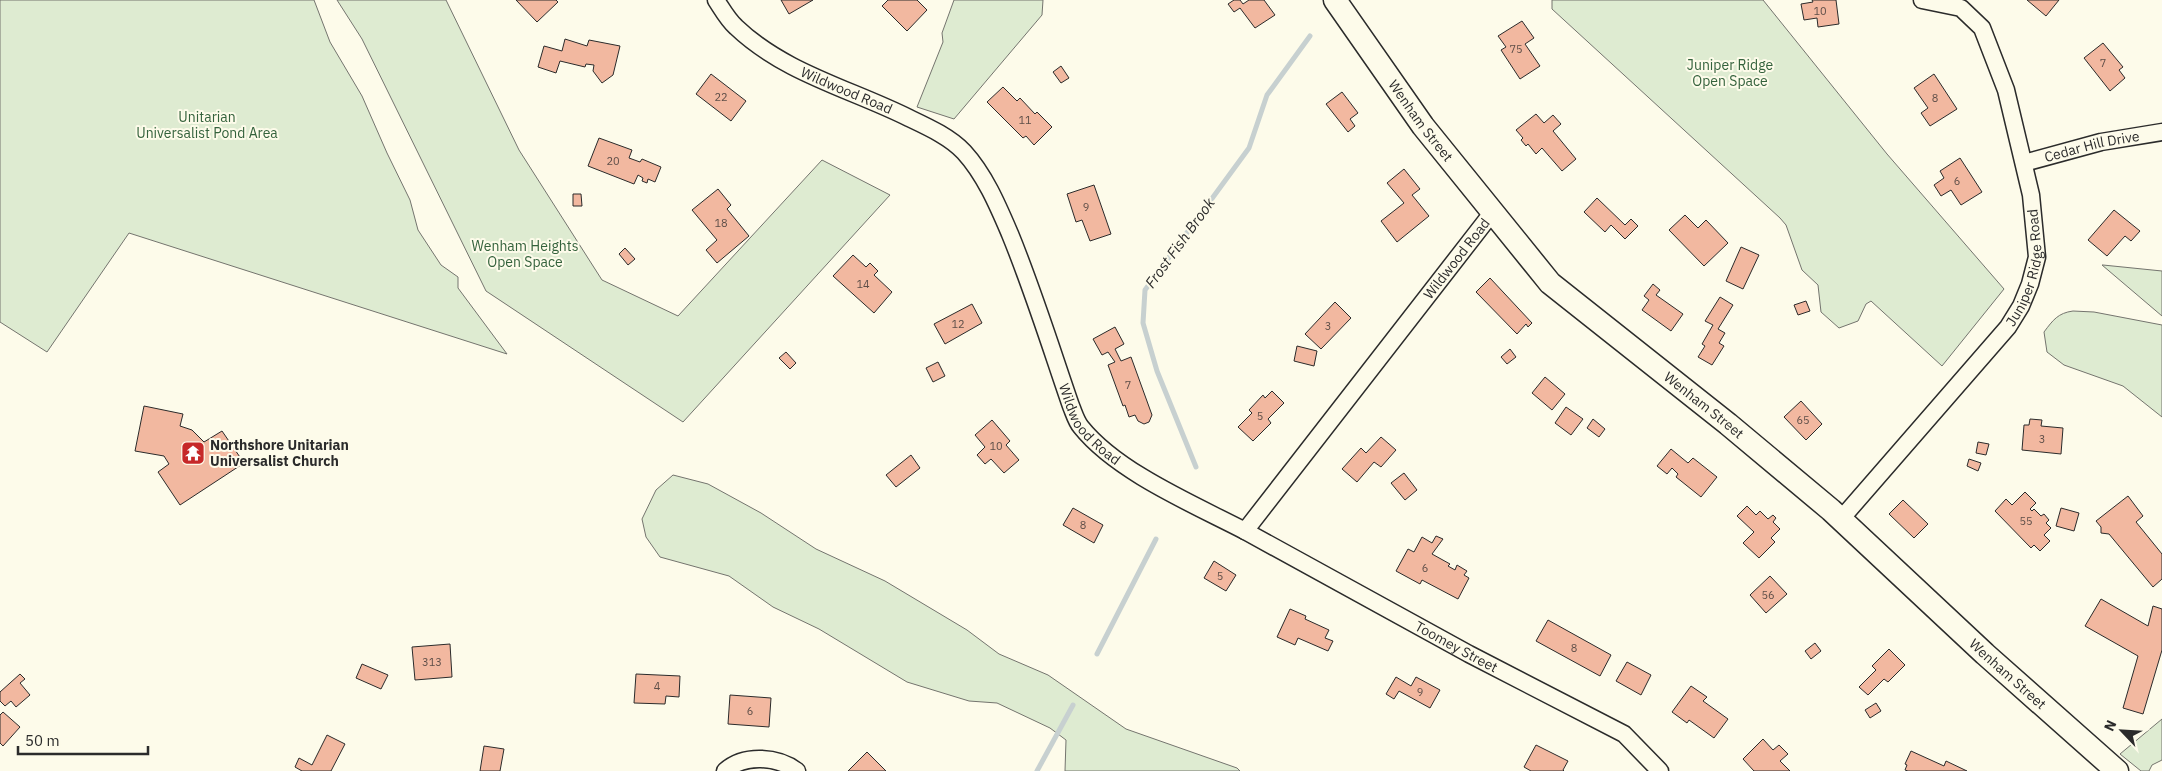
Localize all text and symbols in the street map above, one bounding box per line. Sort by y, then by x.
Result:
house number: 10 [1813,4,1827,18]
house number: 75 [1509,42,1523,56]
park label: Juniper Ridge Open Space [1687,56,1773,90]
house number: 7 [2100,56,2106,70]
street label: Wildwood Road [798,63,895,118]
street label: Wenham Street [1385,76,1457,165]
house number: 22 [714,90,728,104]
house number: 8 [1932,91,1938,105]
park label: Unitarian Universalist Pond Area [136,108,278,142]
house number: 11 [1018,113,1032,127]
street label: Cedar Hill Drive [2042,127,2141,166]
house number: 20 [606,154,620,168]
house number: 6 [1954,174,1960,188]
water label: Frost Fish Brook [1141,194,1219,292]
house number: 9 [1083,200,1089,214]
street label: Juniper Ridge Road [2002,208,2046,330]
street label: Wildwood Road [1419,214,1494,303]
house number: 18 [714,216,728,230]
park label: Wenham Heights Open Space [471,237,579,271]
house number: 14 [856,277,870,291]
house number: 12 [951,317,965,331]
house number: 3 [1325,319,1331,333]
street label: Wenham Street [1660,368,1748,442]
house number: 7 [1125,378,1131,392]
street label: Wildwood Road [1055,381,1124,469]
house number: 5 [1257,409,1263,423]
house number: 65 [1796,413,1810,427]
house number: 3 [2039,432,2045,446]
place label: Northshore Unitarian Universalist Church [210,436,349,470]
house number: 10 [989,439,1003,453]
temple icon: Northshore Unitarian Universalist Church [180,440,206,466]
house number: 55 [2019,514,2033,528]
house number: 8 [1080,518,1086,532]
house number: 6 [1422,561,1428,575]
house number: 5 [1217,569,1223,583]
house number: 56 [1761,588,1775,602]
street label: Toomey Street [1412,617,1501,676]
street label: Wenham Street [1965,635,2050,713]
house number: 8 [1571,641,1577,655]
house number: 313 [422,655,442,669]
house number: 4 [654,679,661,693]
house number: 9 [1417,685,1423,699]
house number: 6 [747,704,753,718]
north arrow [2097,706,2147,756]
text: N [2100,717,2121,734]
scale bar [18,724,148,756]
text: 50 m [25,731,60,750]

